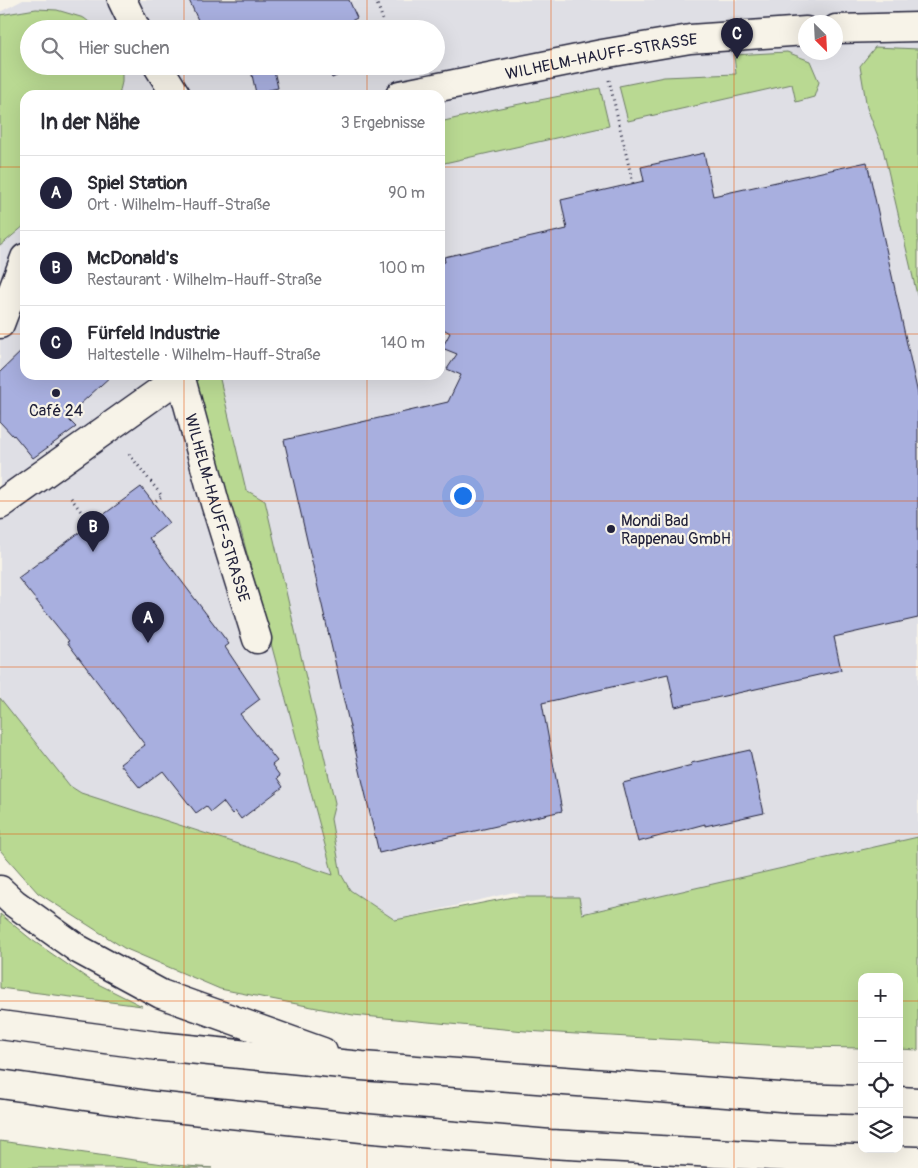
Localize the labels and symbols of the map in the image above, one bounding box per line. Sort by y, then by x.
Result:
north arrow [798,15,843,60]
pin: C [721,18,753,59]
street label: WILHELM-HAUFF-STRASSE [503,30,698,84]
marker: Café 24 [50,387,62,399]
place label: Café 24 [29,401,83,421]
street label: WILHELM-HAUFF-STRASSE [180,412,254,605]
your location [450,483,476,509]
pin: B [77,511,109,552]
place label: Mondi Bad Rappenau GmbH [621,511,731,549]
marker: Mondi Bad Rappenau GmbH [605,523,617,535]
pin: A [132,602,164,643]

